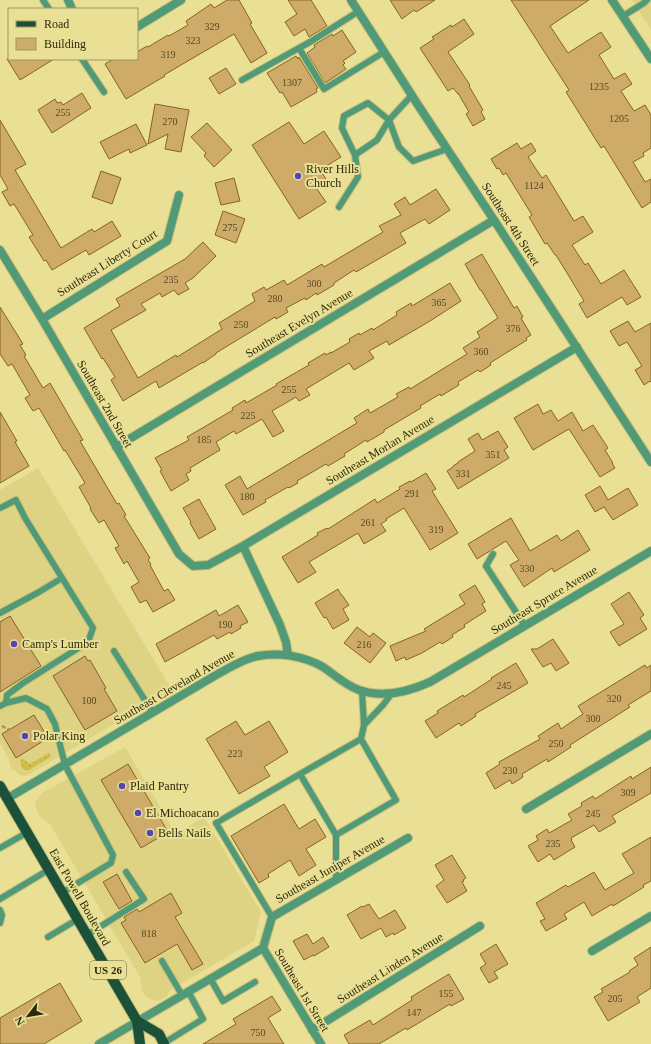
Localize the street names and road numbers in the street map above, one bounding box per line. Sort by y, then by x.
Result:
street label: Southeast 4th Street [479,180,543,269]
street label: Southeast Liberty Court [54,226,160,299]
street label: Southeast Evelyn Avenue [243,285,355,361]
street label: Southeast 2nd Street [74,358,136,451]
street label: Southeast Morlan Avenue [323,412,437,488]
street label: Southeast Spruce Avenue [488,563,600,637]
street label: Southeast Cleveland Avenue [111,647,237,727]
street label: Southeast Juniper Avenue [273,832,387,906]
street label: East Powell Boulevard [46,846,114,948]
street label: Southeast Linden Avenue [334,930,446,1006]
street label: Southeast 1st Street [272,946,333,1035]
road number: US 26 [90,961,126,979]

